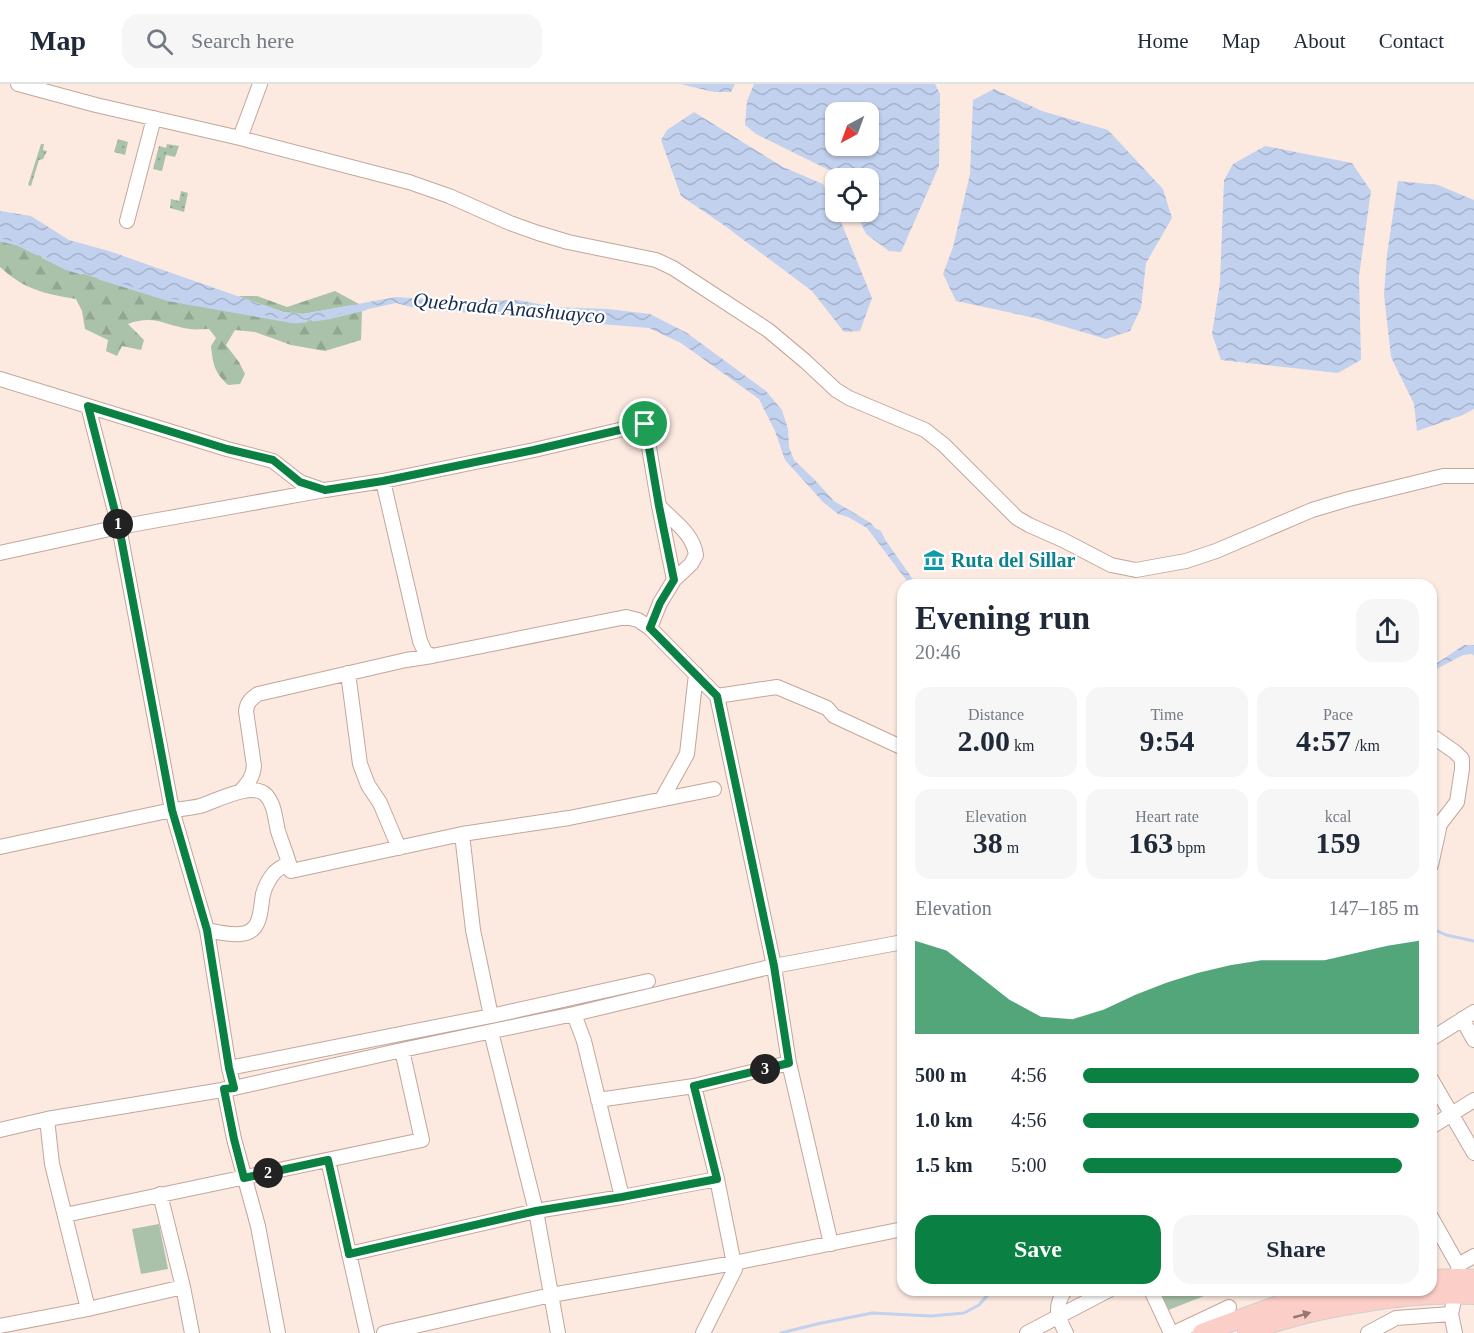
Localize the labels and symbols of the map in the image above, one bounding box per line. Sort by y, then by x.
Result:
north arrow [825,102,879,156]
water label: Quebrada Anashuayco [412,288,606,328]
pin [619,398,670,449]
pin: 1 [103,509,133,539]
museum icon: Ruta del Sillar [922,548,946,572]
place label: Ruta del Sillar [951,549,1076,571]
pin: 3 [750,1054,780,1084]
pin: 2 [253,1158,283,1188]
one-way arrow [1293,1310,1311,1319]

